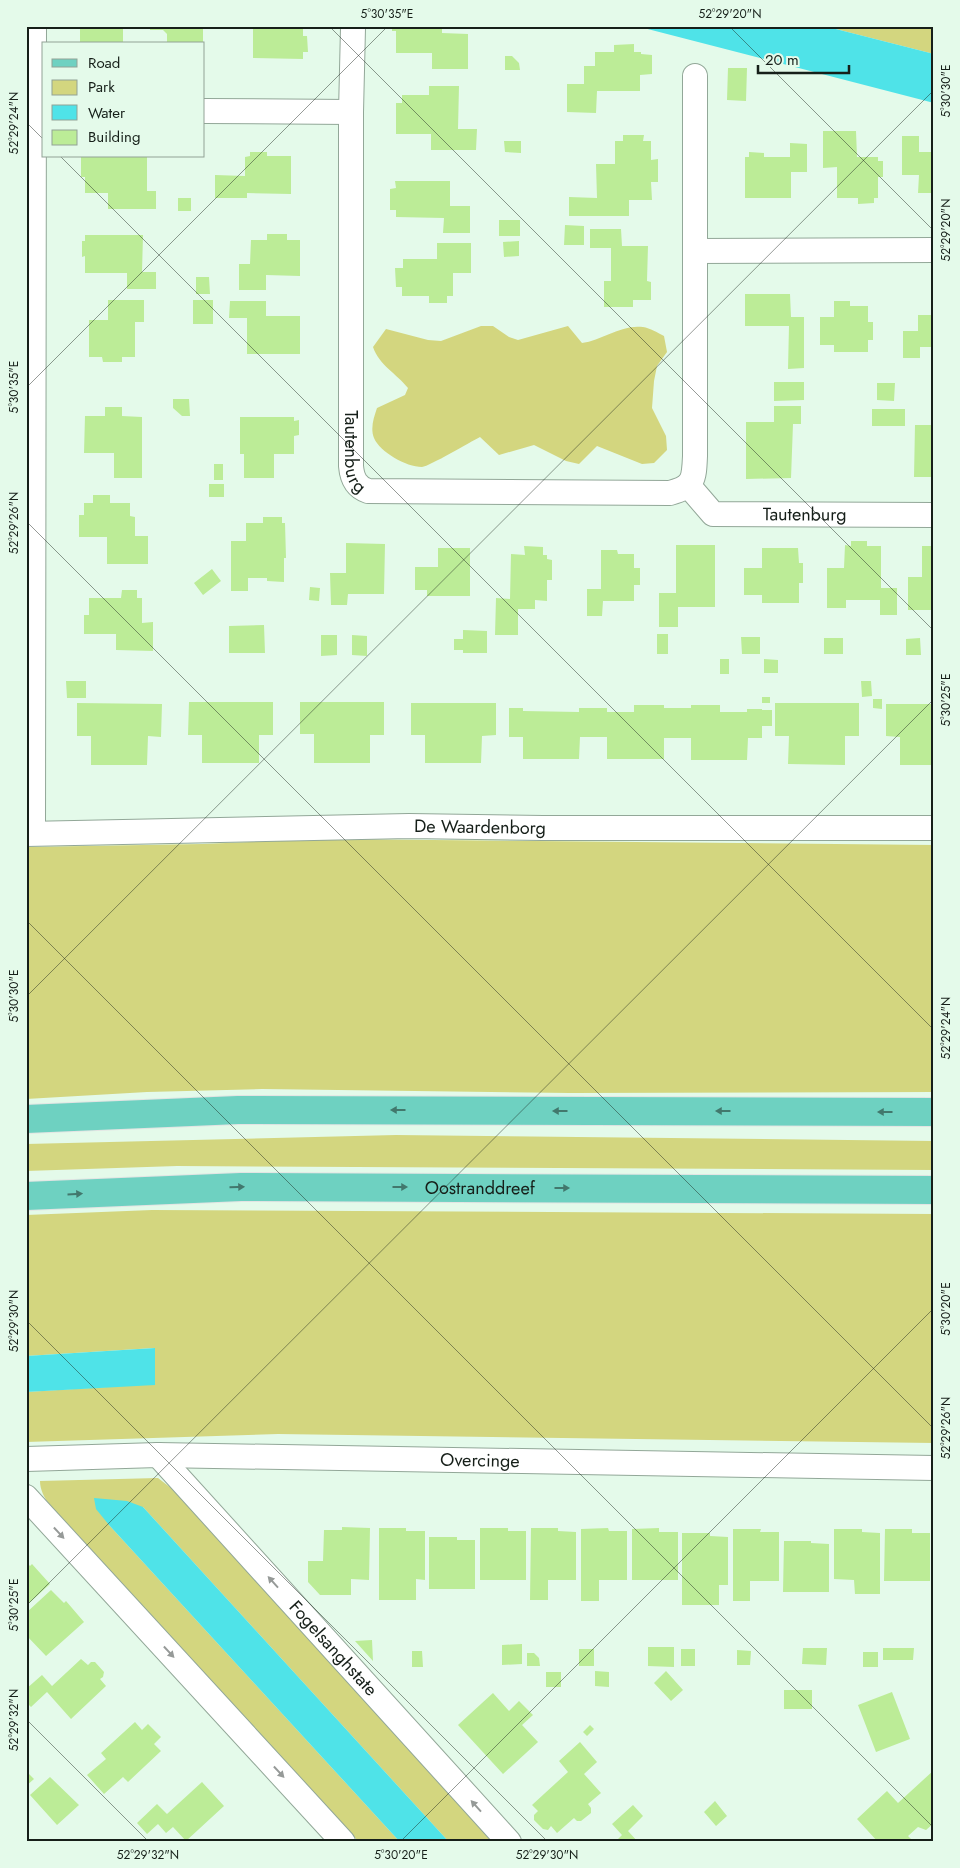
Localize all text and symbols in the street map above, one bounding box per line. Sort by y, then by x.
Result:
text: 5°30'35"E [361,5,413,23]
text: 52°29'20"N [698,5,762,23]
legend [42,42,205,158]
scale bar [758,42,849,74]
text: 20 m [765,49,799,71]
text: Road [88,52,120,74]
text: 5°30'30"E [937,64,955,118]
text: Park [88,76,115,98]
text: 52°29'24"N [5,92,23,154]
text: Water [88,102,126,124]
text: Building [88,126,140,148]
text: 52°29'20"N [937,198,955,262]
text: 5°30'35"E [5,361,23,413]
street label: Tautenburg [338,410,372,500]
text: 52°29'26"N [5,492,23,554]
street label: Tautenburg [763,501,847,528]
text: 5°30'25"E [937,673,955,727]
street label: De Waardenborg [414,813,546,841]
text: 5°30'30"E [5,969,23,1023]
text: 52°29'24"N [937,997,955,1059]
one-way arrow [389,1106,405,1114]
one-way arrow [552,1107,568,1115]
one-way arrow [714,1107,730,1115]
one-way arrow [877,1108,893,1116]
street label: Oostranddreef [425,1175,536,1201]
one-way arrow [230,1183,246,1191]
one-way arrow [392,1184,408,1192]
one-way arrow [555,1184,571,1192]
one-way arrow [67,1190,83,1198]
text: 5°30'20"E [937,1282,955,1336]
text: 52°29'30"N [5,1290,23,1352]
text: 52°29'26"N [937,1397,955,1459]
street label: Overcinge [440,1447,520,1474]
one-way arrow [53,1526,65,1538]
one-way arrow [267,1576,279,1588]
text: 5°30'25"E [5,1578,23,1632]
street label: Fogelsanghstate [283,1595,384,1702]
one-way arrow [163,1646,175,1658]
text: 52°29'32"N [5,1689,23,1751]
one-way arrow [273,1766,285,1778]
one-way arrow [470,1800,482,1812]
text: 52°29'32"N [117,1846,179,1864]
text: 5°30'20"E [374,1846,428,1864]
text: 52°29'30"N [516,1846,578,1864]

